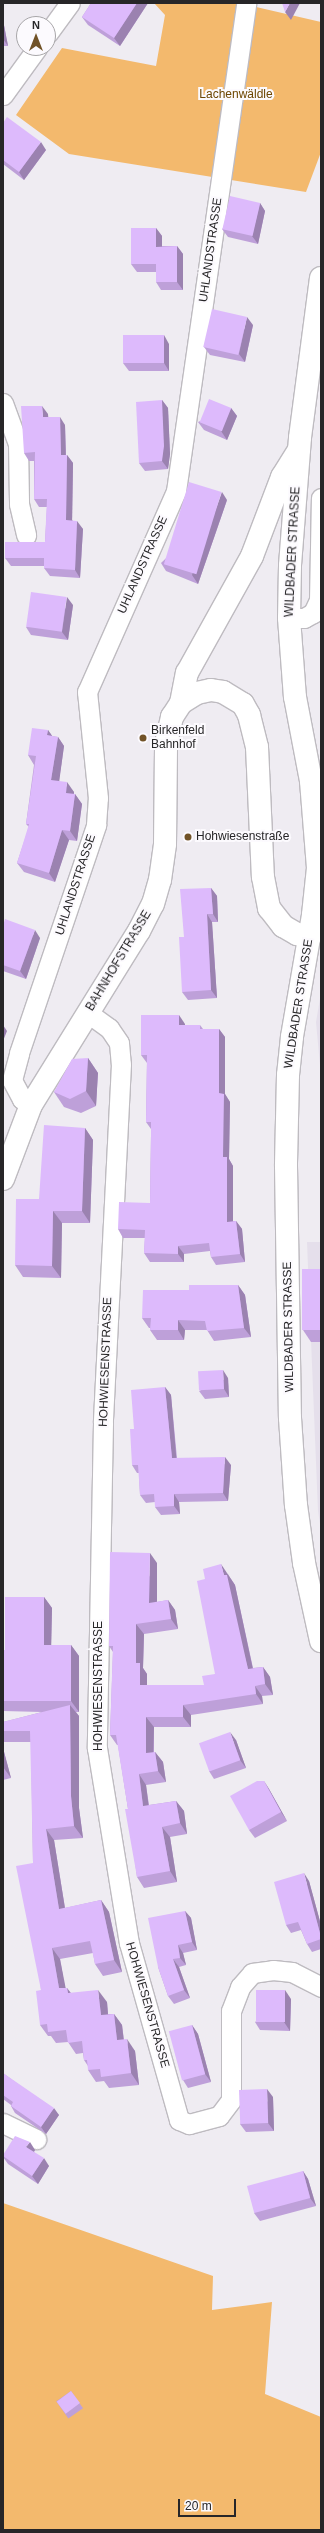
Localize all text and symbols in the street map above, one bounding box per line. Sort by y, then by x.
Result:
north arrow [16,16,56,56]
text: N [32,19,40,31]
park label: Lachenwäldle [199,88,273,102]
street label: UHLANDSTRASSE [197,197,225,303]
street label: WILDBADER STRASSE [282,486,304,618]
street label: UHLANDSTRASSE [115,514,171,616]
place label: Birkenfeld Bahnhof [151,724,204,752]
marker: Birkenfeld Bahnhof [138,733,148,743]
place label: Hohwiesenstraße [196,830,289,844]
marker: Hohwiesenstraße [183,832,193,842]
street label: UHLANDSTRASSE [53,833,99,937]
street label: BAHNHOFSTRASSE [83,908,155,1014]
street label: WILDBADER STRASSE [282,938,316,1070]
street label: WILDBADER STRASSE [281,1262,297,1392]
street label: HOHWIESENSTRASSE [97,1297,115,1427]
street label: HOHWIESENSTRASSE [92,1621,106,1751]
street label: HOHWIESENSTRASSE [122,1941,172,2069]
scale bar [180,2491,238,2517]
text: 20 m [185,2499,212,2513]

